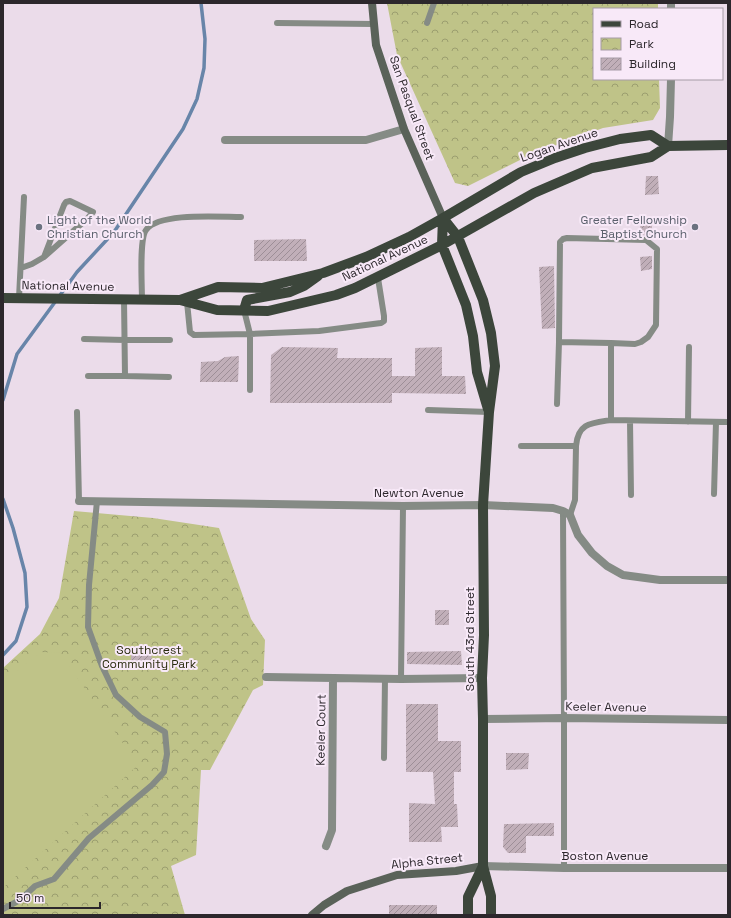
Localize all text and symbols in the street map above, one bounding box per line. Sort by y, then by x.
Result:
legend [593,8,723,80]
text: Road [629,16,658,32]
text: Park [629,36,654,52]
street label: San Pasqual Street [386,54,438,162]
text: Building [629,56,676,72]
street label: Logan Avenue [518,124,600,166]
place label: Light of the World Christian Church [47,212,151,242]
place label: Greater Fellowship Baptist Church [581,212,687,242]
marker: Light of the World Christian Church [34,222,44,232]
marker: Greater Fellowship Baptist Church [690,222,700,232]
street label: National Avenue [340,231,430,285]
street label: National Avenue [21,277,115,295]
street label: Newton Avenue [374,485,464,501]
street label: South 43rd Street [462,587,478,691]
park label: Southcrest Community Park [102,642,197,672]
street label: Keeler Court [312,694,330,766]
street label: Keeler Avenue [565,698,647,716]
street label: Boston Avenue [562,848,648,864]
street label: Alpha Street [390,849,464,873]
scale bar [10,884,100,910]
text: 50 m [16,890,44,906]

